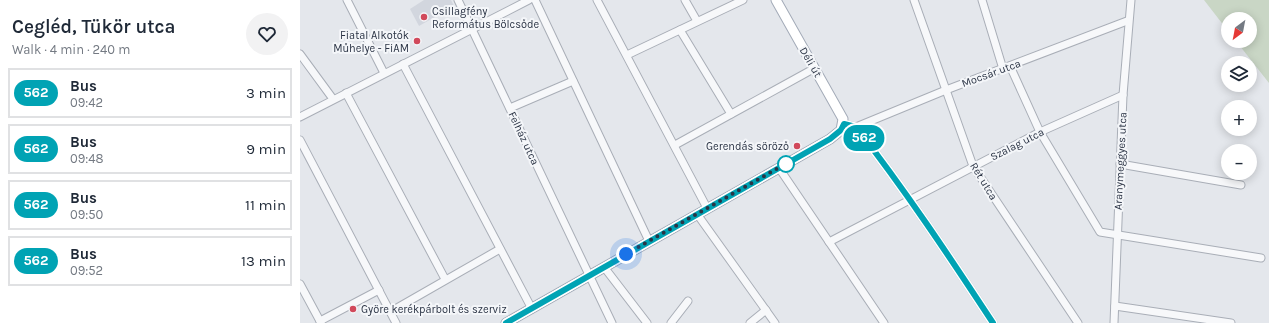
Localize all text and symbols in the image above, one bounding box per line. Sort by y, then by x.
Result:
place label: Csillagfény Református Bölcsőde [432,5,540,31]
marker: Csillagfény Református Bölcsőde [419,12,429,22]
north arrow [1221,12,1257,48]
map controls [1221,12,1257,180]
button: heart [246,13,288,55]
text: Cegléd, Tükör utca [12,16,176,38]
place label: Fiatal Alkotók Műhelye - FiAM [333,29,409,55]
marker: Fiatal Alkotók Műhelye - FiAM [412,36,422,46]
text: Walk · 4 min · 240 m [12,42,130,57]
street label: Déli út [797,45,824,80]
button: layers [1221,56,1257,92]
street label: Mocsár utca [960,57,1023,90]
text: Bus [70,77,97,95]
text: 562 [23,84,49,101]
text: 3 min [246,84,286,102]
text: 09:42 [70,95,103,110]
button: + [1221,100,1257,136]
street label: Felház utca [506,110,542,167]
street label: Aranymeggyes utca [1111,112,1130,210]
line badge: 562 [841,125,887,151]
street label: Szalag utca [988,125,1046,163]
text: 562 [851,129,877,146]
text: Bus [70,133,97,151]
text: 562 [23,140,49,157]
text: 9 min [246,140,286,158]
place label: Gerendás söröző [706,140,789,153]
marker: Gerendás söröző [792,141,802,151]
button: − [1221,144,1257,180]
text: 09:48 [70,151,104,166]
unlabelled marker [777,155,795,173]
street label: Rét utca [967,160,1000,202]
text: Bus [70,189,97,207]
text: 562 [23,196,49,213]
text: 11 min [245,196,286,214]
text: 09:50 [70,207,103,222]
your location [616,244,636,264]
text: Bus [70,245,97,263]
text: 562 [23,252,49,269]
text: 13 min [241,252,286,270]
text: 09:52 [70,263,103,278]
place label: Györe kerékpárbolt és szerviz [361,303,507,316]
marker: Györe kerékpárbolt és szerviz [348,304,358,314]

